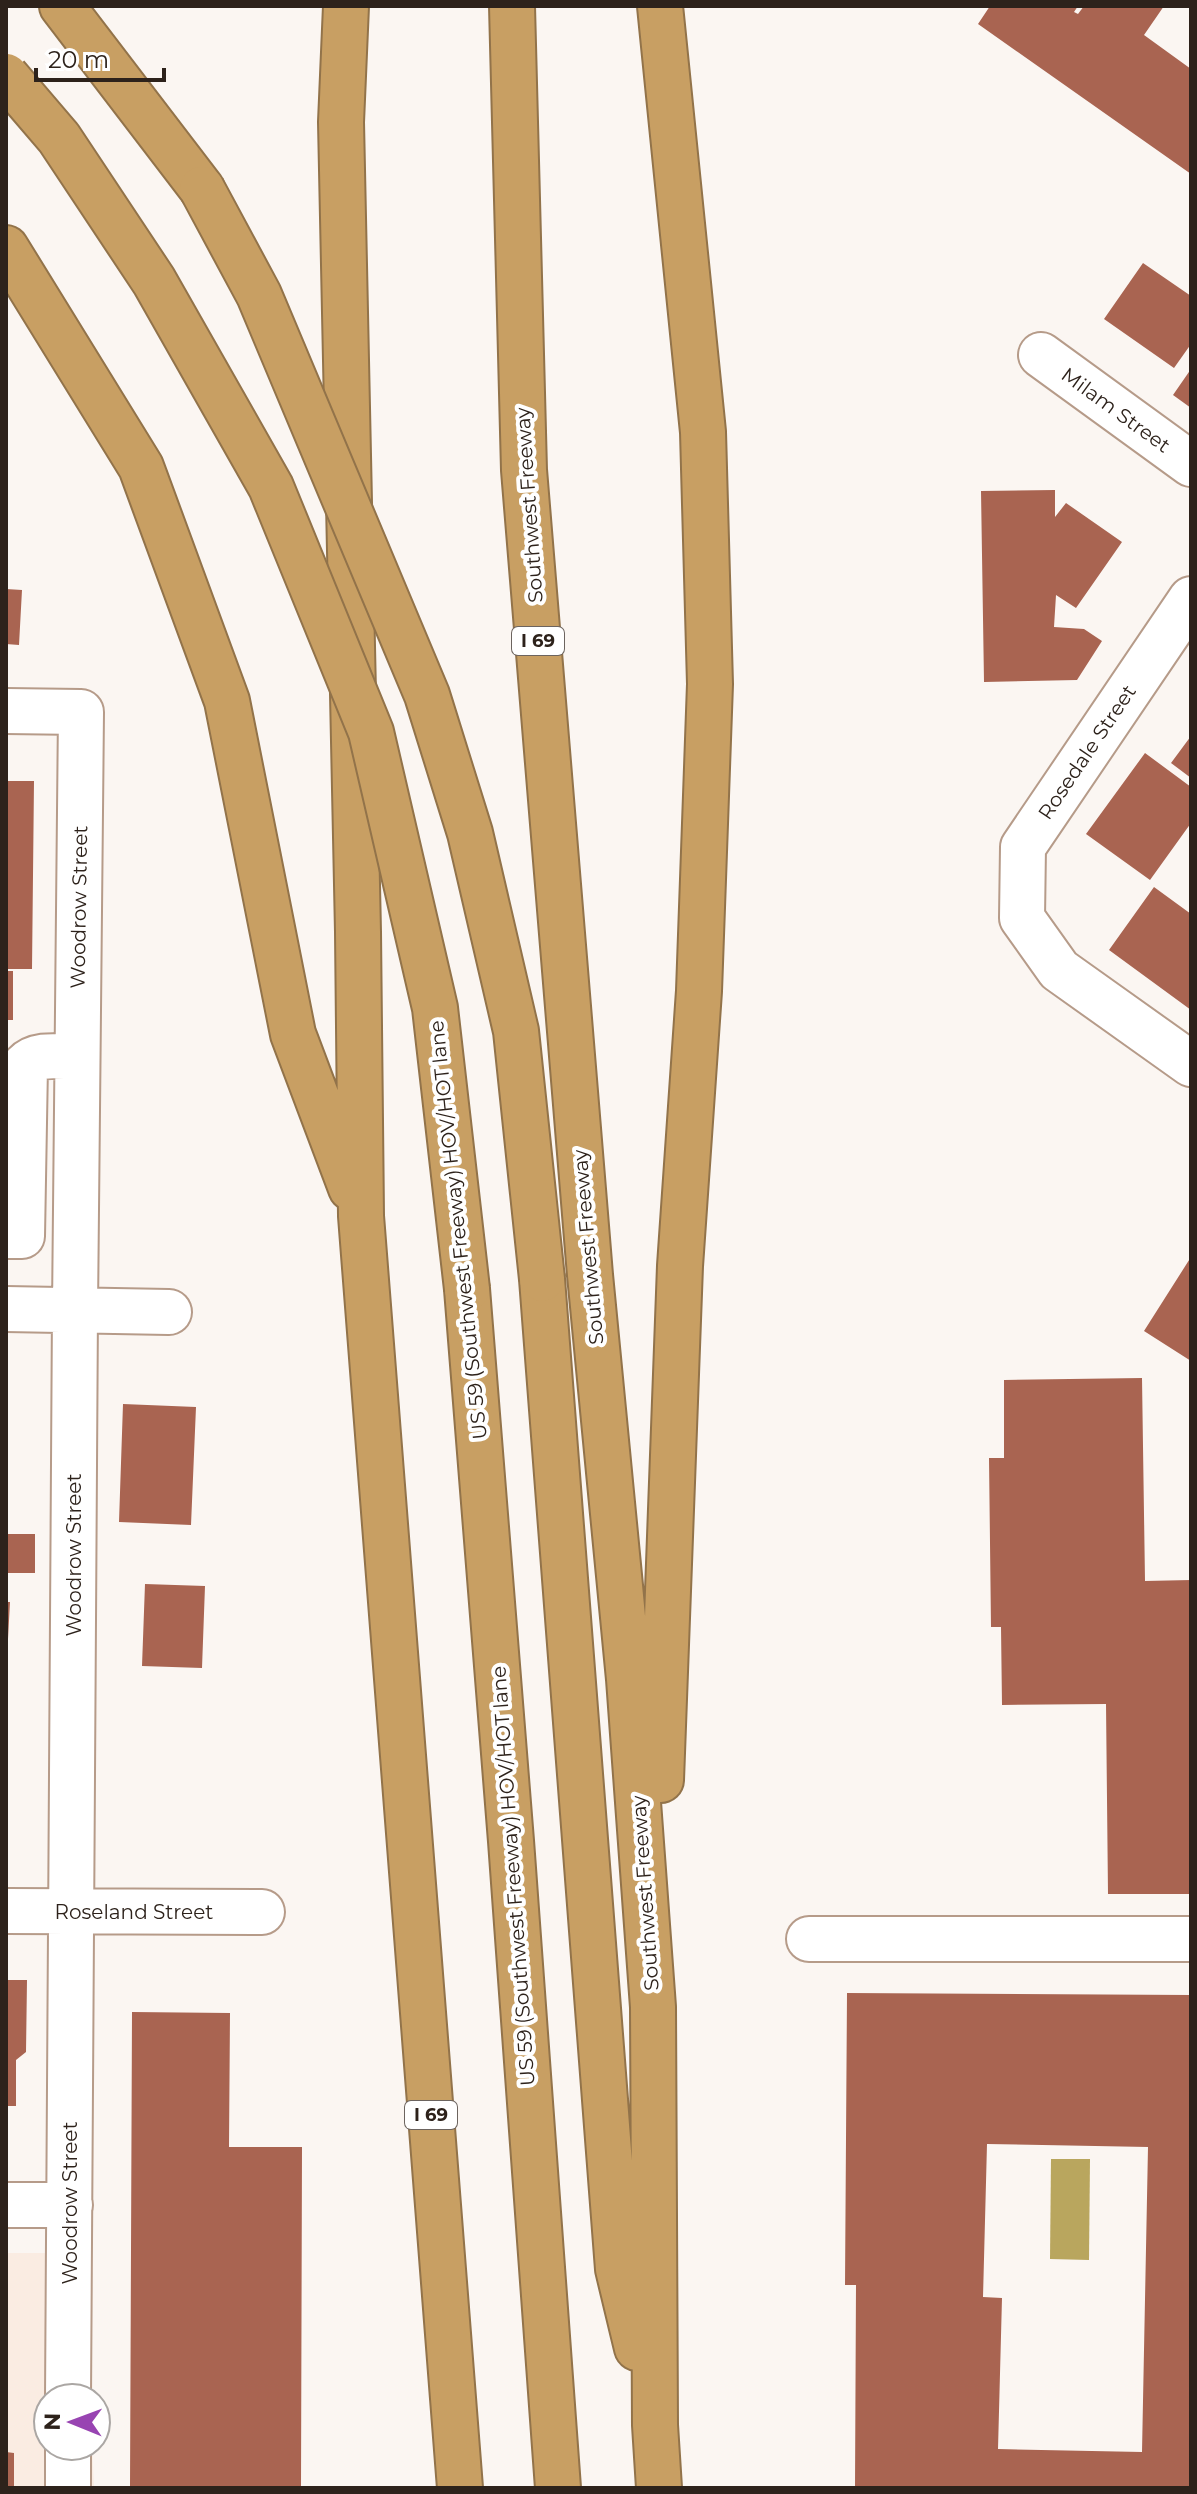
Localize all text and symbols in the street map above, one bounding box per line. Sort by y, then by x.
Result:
scale bar [36,32,164,82]
text: 20 m [48,45,109,74]
street label: Milam Street [1057,362,1175,458]
street label: Southwest Freeway [510,406,548,604]
road number: I 69 [512,627,564,655]
street label: Rosedale Street [1033,680,1141,824]
street label: Woodrow Street [66,825,92,989]
street label: US 59 (Southwest Freeway) HOV/HOT lane [424,1019,492,1441]
street label: Southwest Freeway [567,1148,608,1346]
street label: Woodrow Street [62,1473,86,1637]
street label: US 59 (Southwest Freeway) HOV/HOT lane [486,1665,540,2087]
street label: Southwest Freeway [626,1794,664,1992]
street label: Roseland Street [55,1900,213,1924]
road number: I 69 [405,2101,457,2129]
street label: Woodrow Street [58,2121,82,2285]
north arrow [32,2382,112,2462]
text: N [39,2413,66,2431]

